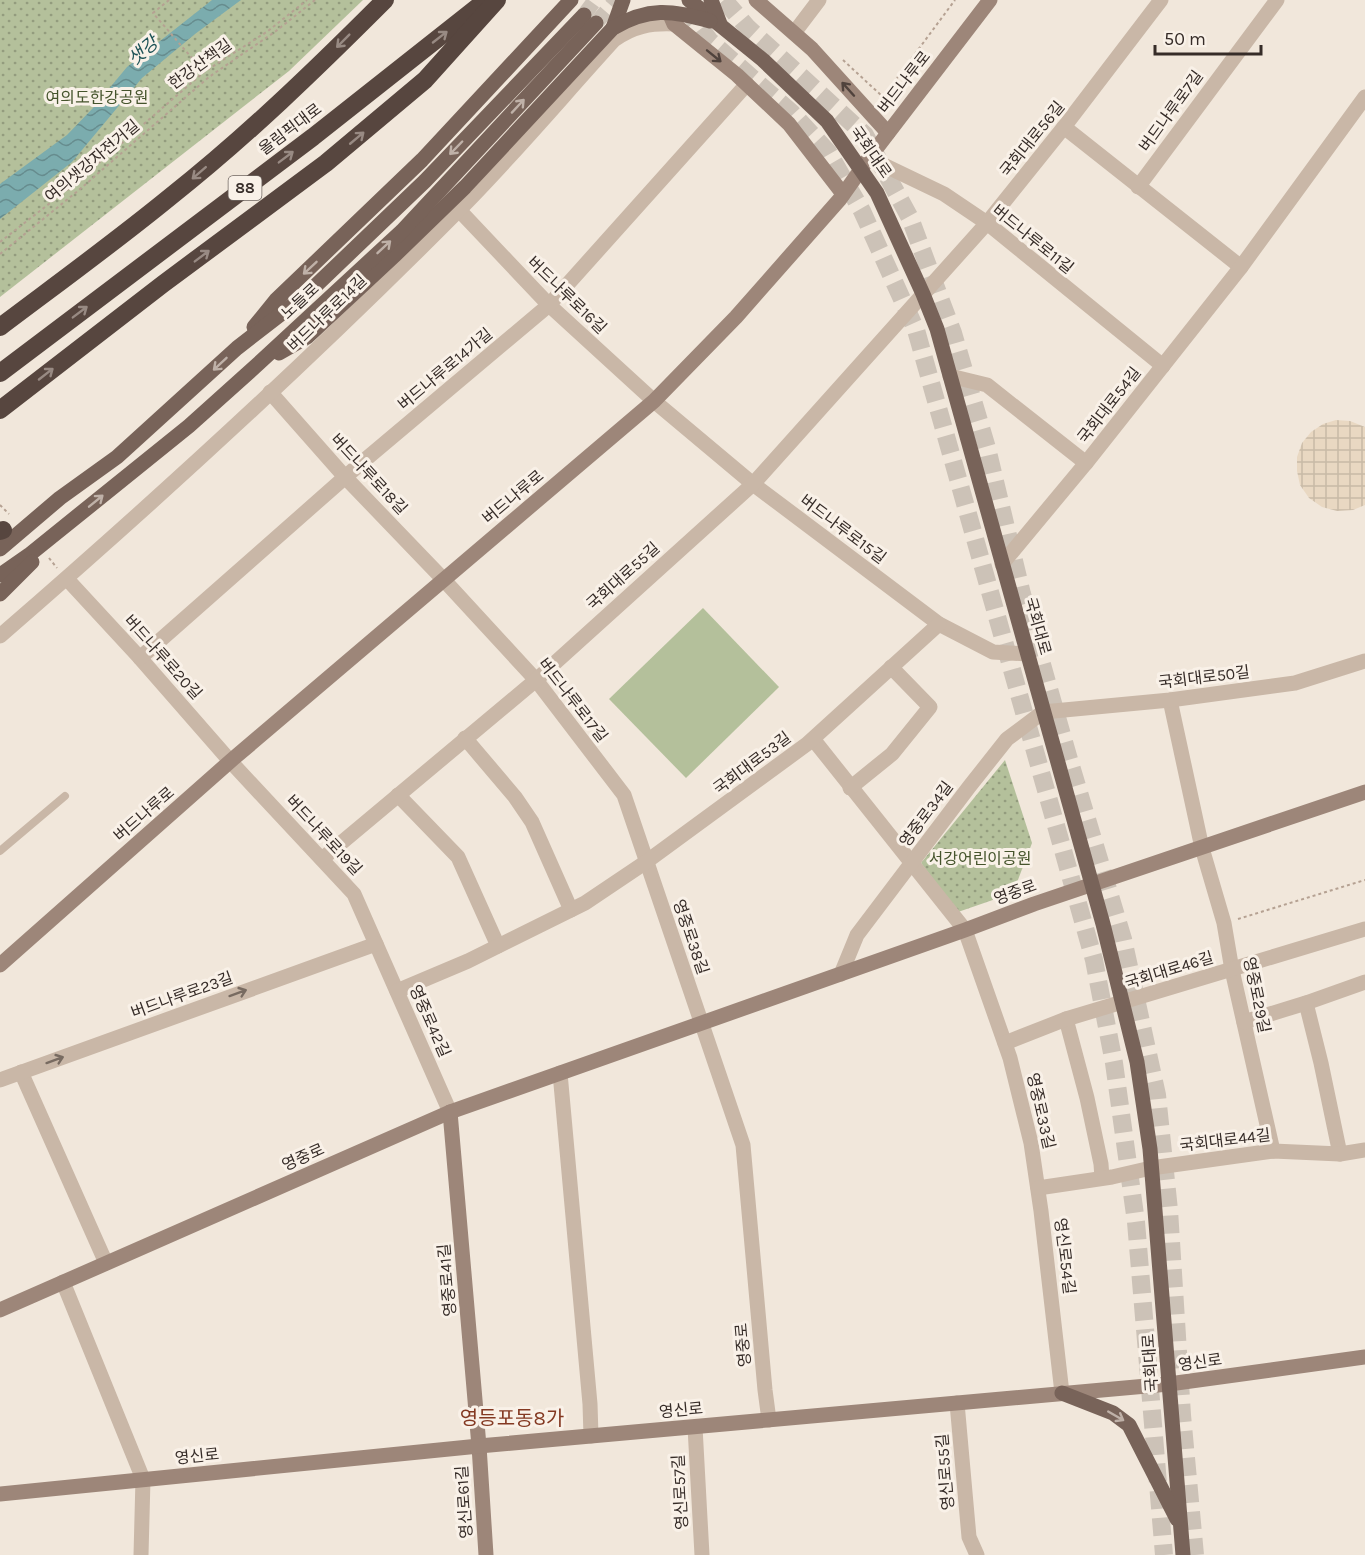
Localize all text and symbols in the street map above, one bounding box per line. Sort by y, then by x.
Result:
scale bar [1155,18,1262,56]
text: 50 m [1164,28,1206,50]
water label: 샛강 [123,30,165,70]
one-way arrow [432,30,448,43]
one-way arrow [336,34,351,49]
street label: 한강산책길 [165,35,235,93]
street label: 버드나루로 [874,47,934,117]
one-way arrow [705,49,721,62]
street label: 버드나루로7길 [1135,67,1207,155]
one-way arrow [841,82,855,97]
park label: 여의도한강공원 [45,88,149,107]
street label: 국회대로56길 [996,97,1068,181]
street label: 올림픽대로 [255,99,325,159]
one-way arrow [511,99,525,114]
street label: 여의샛강자전거길 [41,116,143,206]
street label: 국회대로 [846,122,896,182]
one-way arrow [349,131,364,145]
one-way arrow [449,140,464,155]
one-way arrow [278,151,294,163]
one-way arrow [192,166,207,180]
road number: 88 [228,176,262,200]
street label: 버드나루로11길 [989,200,1077,278]
one-way arrow [376,240,391,254]
one-way arrow [193,250,209,262]
street label: 버드나루로16길 [523,252,611,338]
one-way arrow [303,260,318,274]
street label: 버드나루로14길 [284,271,370,355]
street label: 노들로 [277,279,323,323]
one-way arrow [72,306,88,319]
street label: 버드나루로14가길 [394,324,496,414]
one-way arrow [212,357,227,371]
street label: 국회대로54길 [1073,363,1145,447]
one-way arrow [38,368,54,380]
street label: 버드나루로18길 [327,430,411,518]
street label: 버드나루로 [479,466,548,528]
street label: 버드나루로15길 [796,491,890,567]
one-way arrow [88,495,104,508]
street label: 국회대로55길 [583,538,663,614]
street label: 국회대로 [1021,595,1055,657]
street label: 버드나루로20길 [120,611,206,703]
street label: 버드나루로17길 [534,654,612,746]
street label: 국회대로50길 [1157,662,1251,692]
street label: 국회대로53길 [710,728,794,798]
street label: 영중로34길 [895,777,957,851]
street label: 버드나루로 [110,783,178,845]
street label: 버드나루로19길 [282,791,366,879]
park label: 서강어린이공원 [928,849,1032,868]
street label: 영중로 [991,875,1039,908]
street label: 영중로38길 [669,897,713,977]
street label: 국회대로46길 [1122,948,1216,992]
street label: 영중로29길 [1240,955,1274,1035]
street label: 버드나루로23길 [128,968,236,1022]
street label: 영중로42길 [406,982,454,1060]
one-way arrow [229,987,247,998]
one-way arrow [45,1053,64,1064]
street label: 영중로33길 [1023,1071,1059,1151]
street label: 국회대로44길 [1178,1125,1272,1155]
street label: 영중로 [279,1139,327,1175]
street label: 영신로54길 [1051,1217,1079,1295]
street label: 영중로41길 [434,1243,460,1317]
street label: 영중로 [732,1322,754,1368]
street label: 국회대로 [1138,1333,1162,1393]
street label: 영신로 [1177,1349,1223,1374]
street label: 영신로 [658,1399,704,1421]
district label: 영등포동8가 [460,1407,564,1430]
one-way arrow [1107,1410,1124,1422]
street label: 영신로55길 [932,1433,958,1511]
street label: 영신로 [174,1444,220,1468]
street label: 영신로57길 [669,1454,691,1530]
street label: 영신로61길 [452,1465,476,1539]

